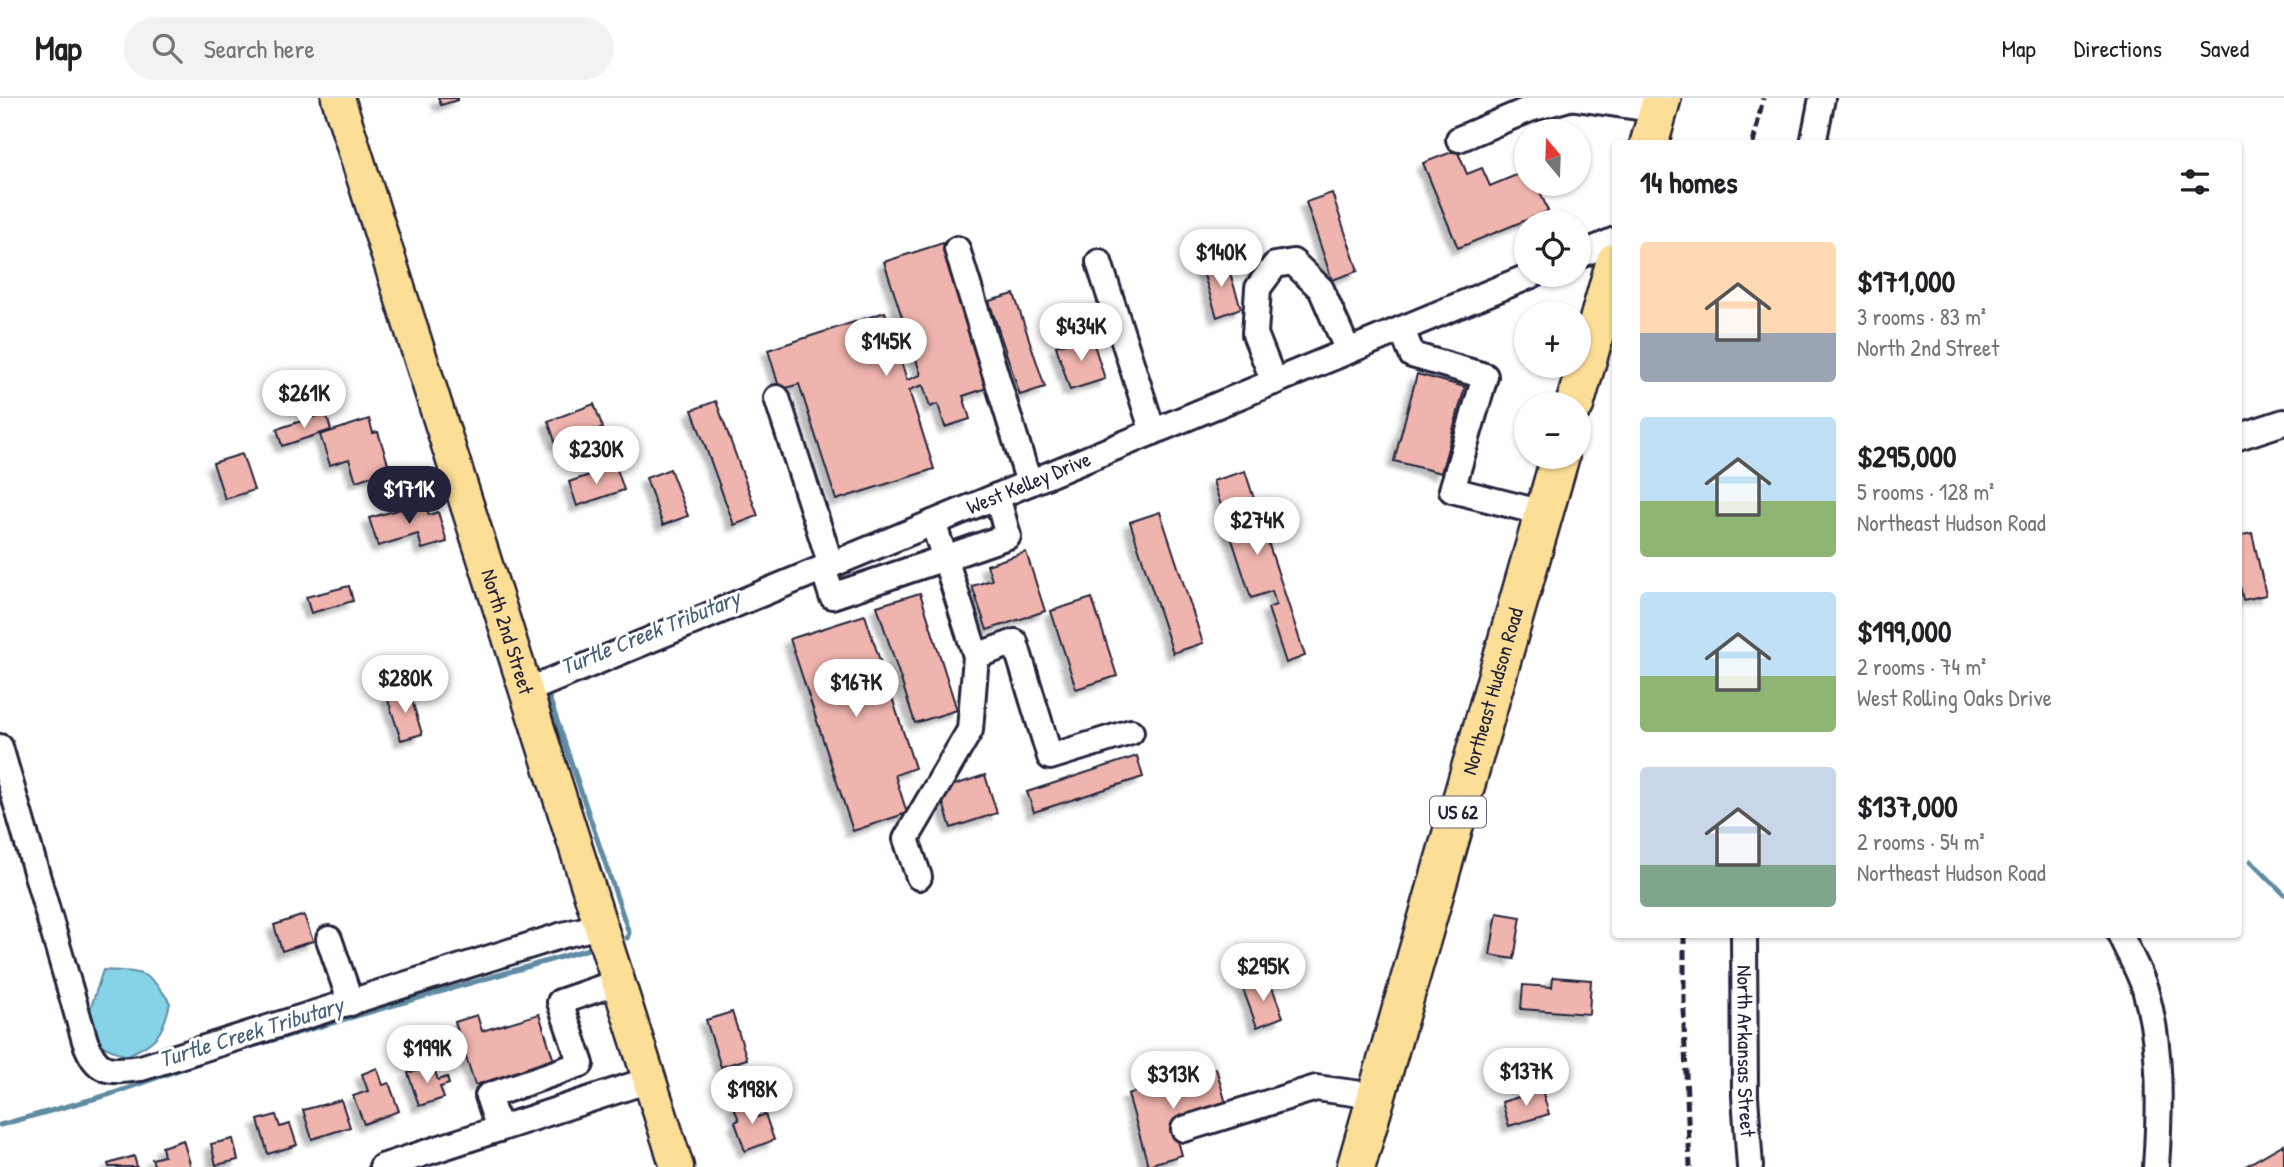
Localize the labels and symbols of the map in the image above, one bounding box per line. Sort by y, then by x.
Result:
north arrow [1514,119,1591,196]
pin: $140K [1172,230,1270,289]
pin: $434K [1032,303,1130,363]
pin: $145K [837,318,935,378]
pin: $261K [255,370,353,430]
pin: $230K [547,426,645,486]
street label: West Kelley Drive [962,444,1095,521]
pin: $171K [360,466,458,526]
pin: $274K [1208,498,1306,557]
street label: North 2nd Street [474,565,541,699]
water label: Turtle Creek Tributary [556,581,747,683]
street label: Northeast Hudson Road [1454,604,1530,778]
pin: $280K [356,656,454,715]
pin: $167K [807,660,905,719]
road number: US 62 [1430,796,1486,828]
pin: $295K [1214,944,1312,1003]
street label: North Arkansas Street [1730,965,1763,1138]
water label: Turtle Creek Tributary [155,988,349,1075]
pin: $199K [378,1026,476,1085]
pin: $137K [1477,1048,1575,1108]
pin: $313K [1124,1052,1222,1111]
pin: $198K [703,1066,801,1126]

